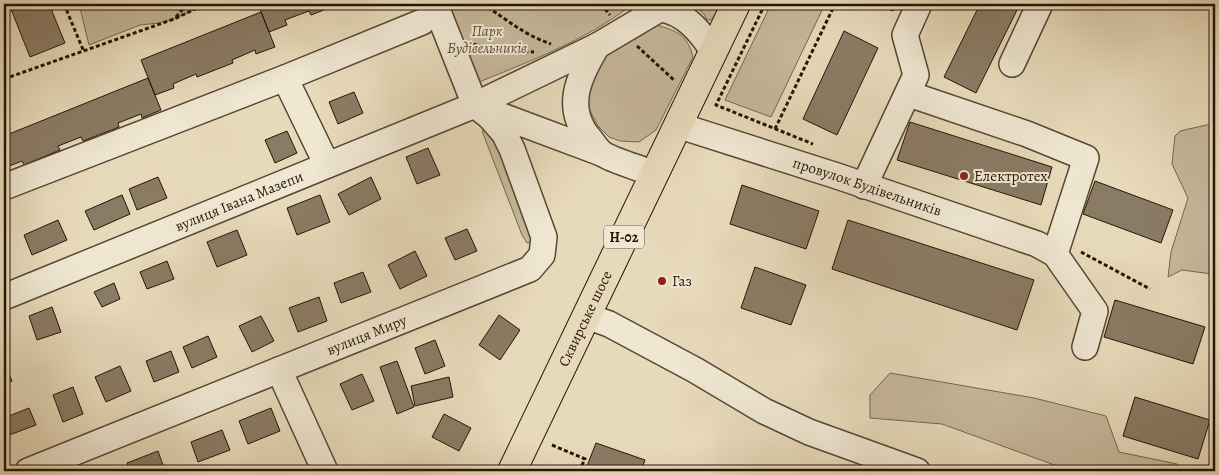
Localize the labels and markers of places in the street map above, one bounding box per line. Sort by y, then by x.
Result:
place label: Електротех [974,166,1048,186]
marker: Електротех [958,170,970,182]
place label: Газ [672,271,692,291]
marker: Газ [656,275,668,287]

